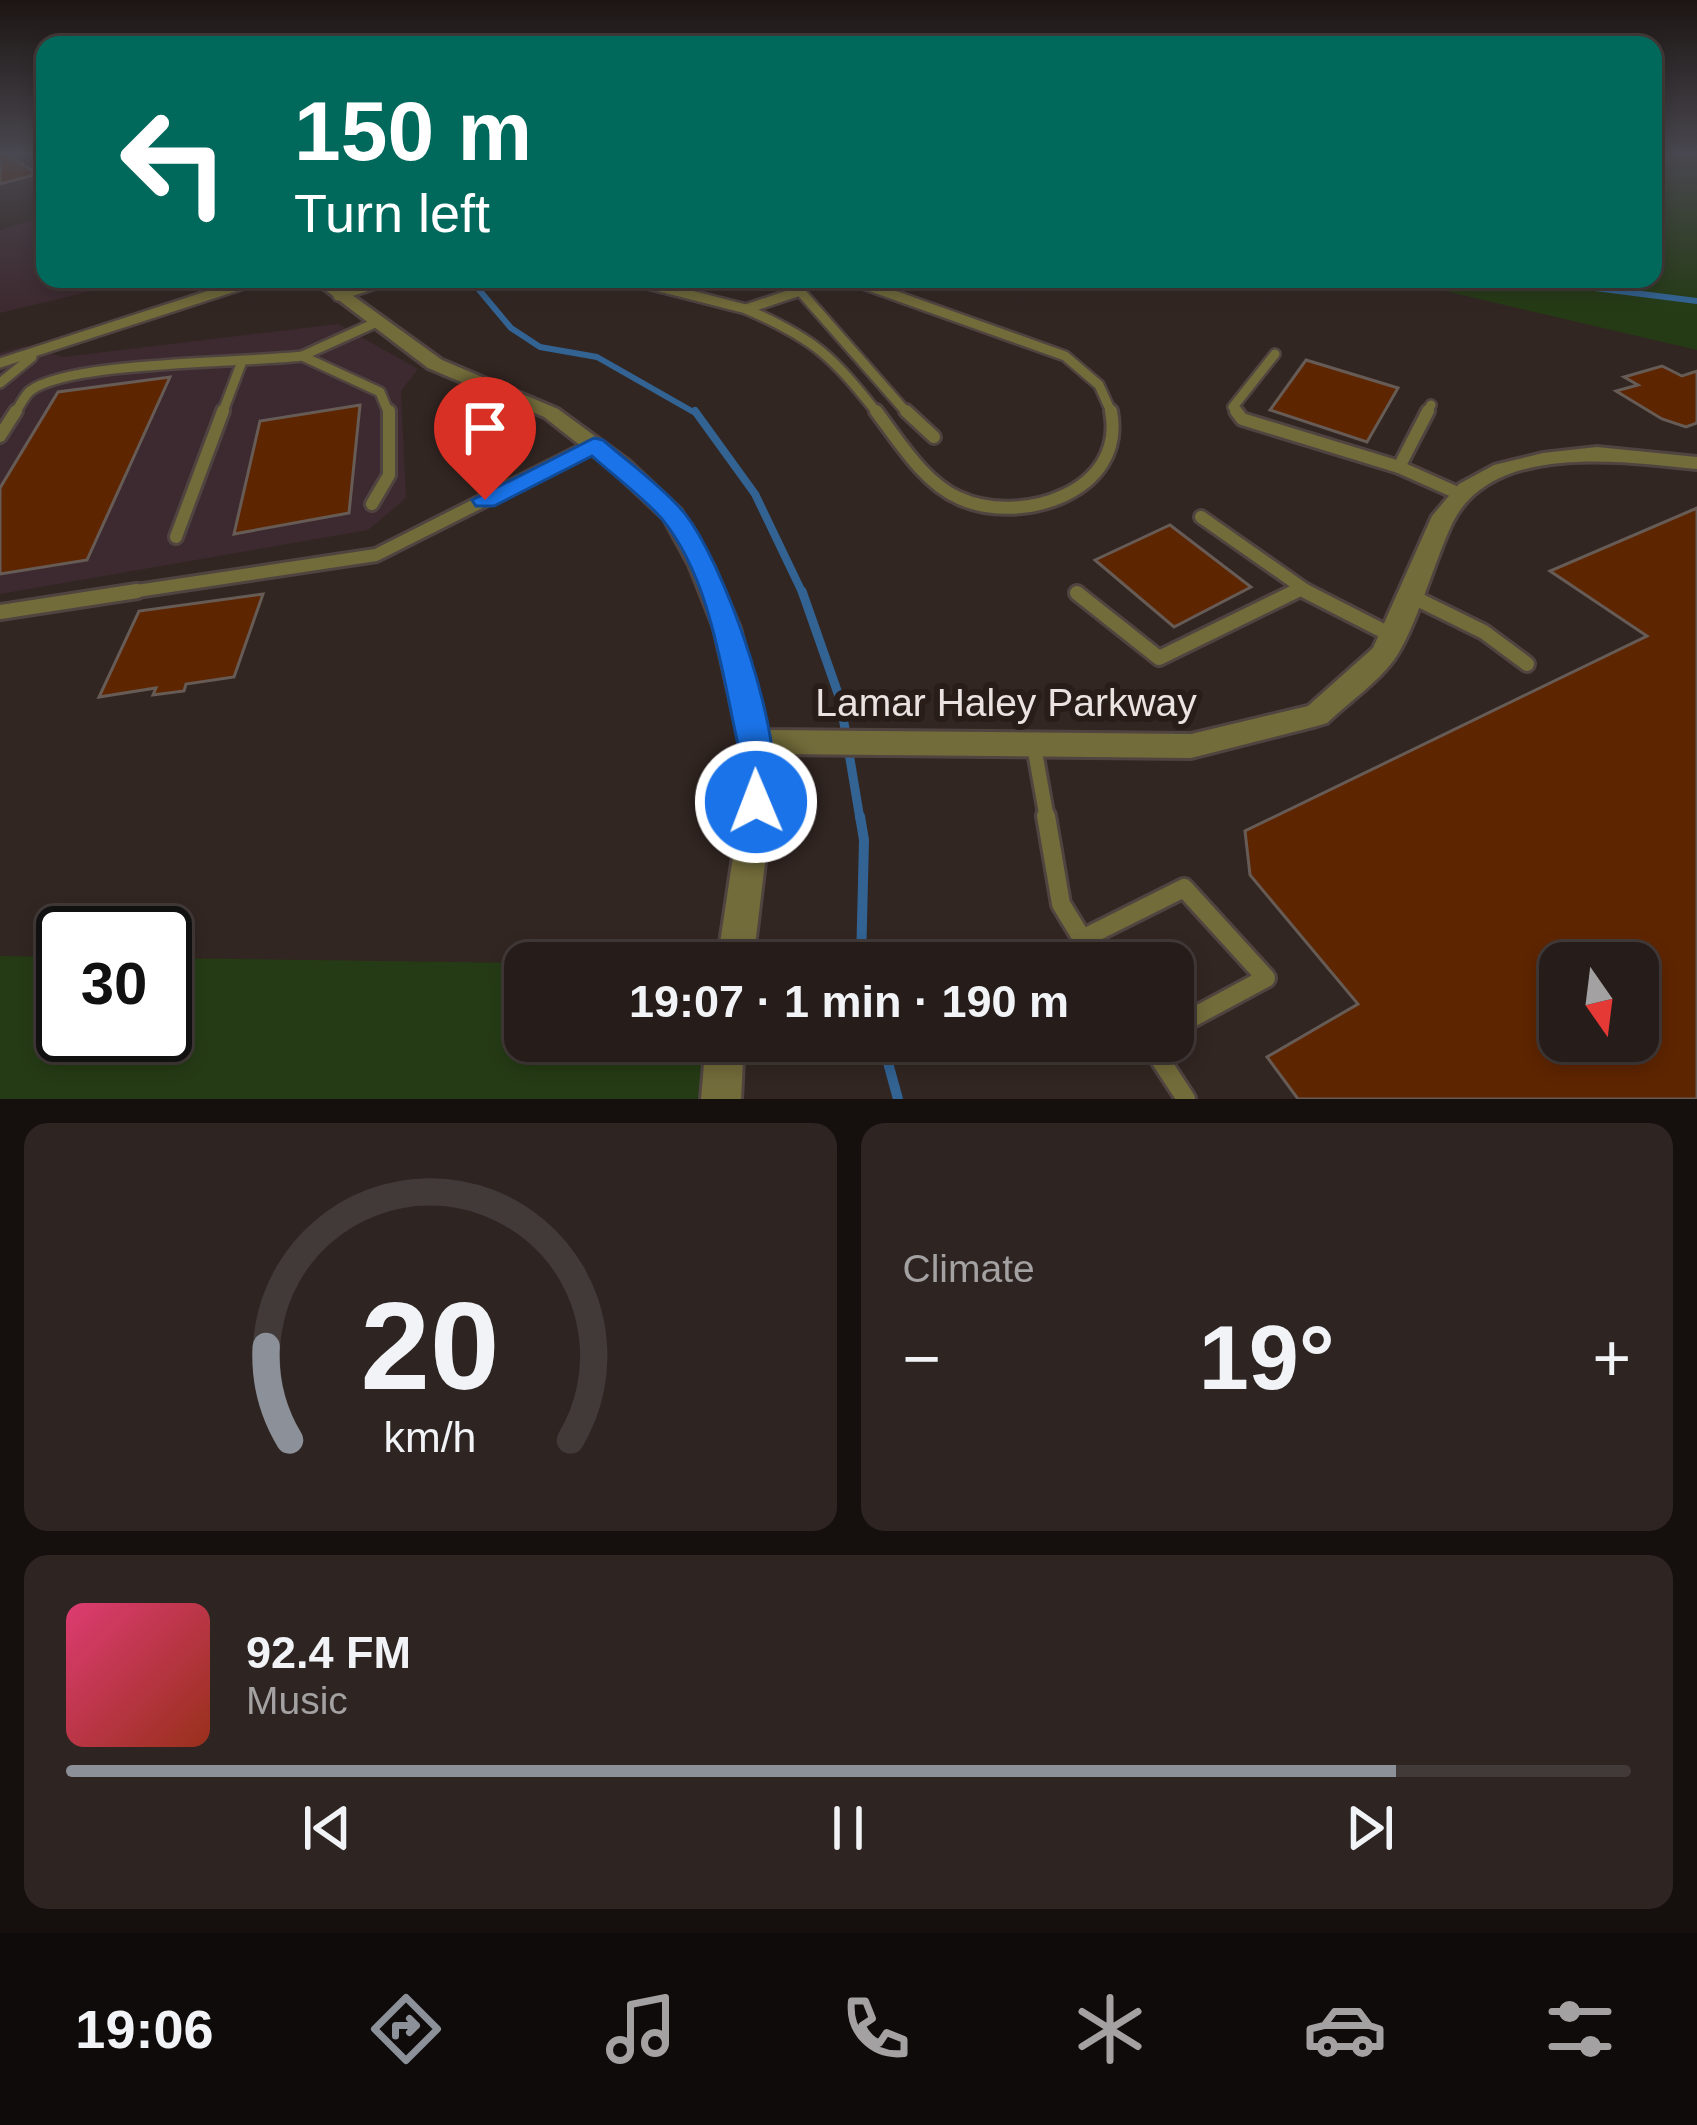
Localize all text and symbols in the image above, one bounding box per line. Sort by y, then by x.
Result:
icon: left [96,84,252,240]
text: 150 m [294,84,532,178]
text: Turn left [294,183,490,243]
pin [434,377,536,500]
icon: arrive [452,395,518,461]
street label: Lamar Haley Parkway [815,681,1197,724]
position arrow [693,739,819,865]
speed limit sign: 30 [36,906,192,1062]
north arrow [1539,942,1659,1062]
map controls [1539,942,1659,1062]
text: 19:07 · 1 min · 190 m [629,976,1069,1027]
text: Climate [903,1247,1035,1290]
text: 20 [361,1276,500,1415]
text: 19° [1199,1308,1335,1408]
text: − [903,1321,941,1395]
text: + [1592,1321,1631,1395]
text: km/h [384,1413,477,1461]
text: 92.4 FM [246,1627,411,1678]
text: Music [246,1679,348,1722]
icon: previous [294,1795,360,1861]
icon: pause [815,1795,881,1861]
icon: next [1337,1795,1403,1861]
icon: directions [364,1987,448,2071]
icon: music [599,1987,683,2071]
icon: phone [834,1987,918,2071]
icon: climate [1068,1987,1152,2071]
icon: car [1303,1987,1387,2071]
icon: filters [1538,1987,1622,2071]
text: 19:06 [75,1999,213,2059]

